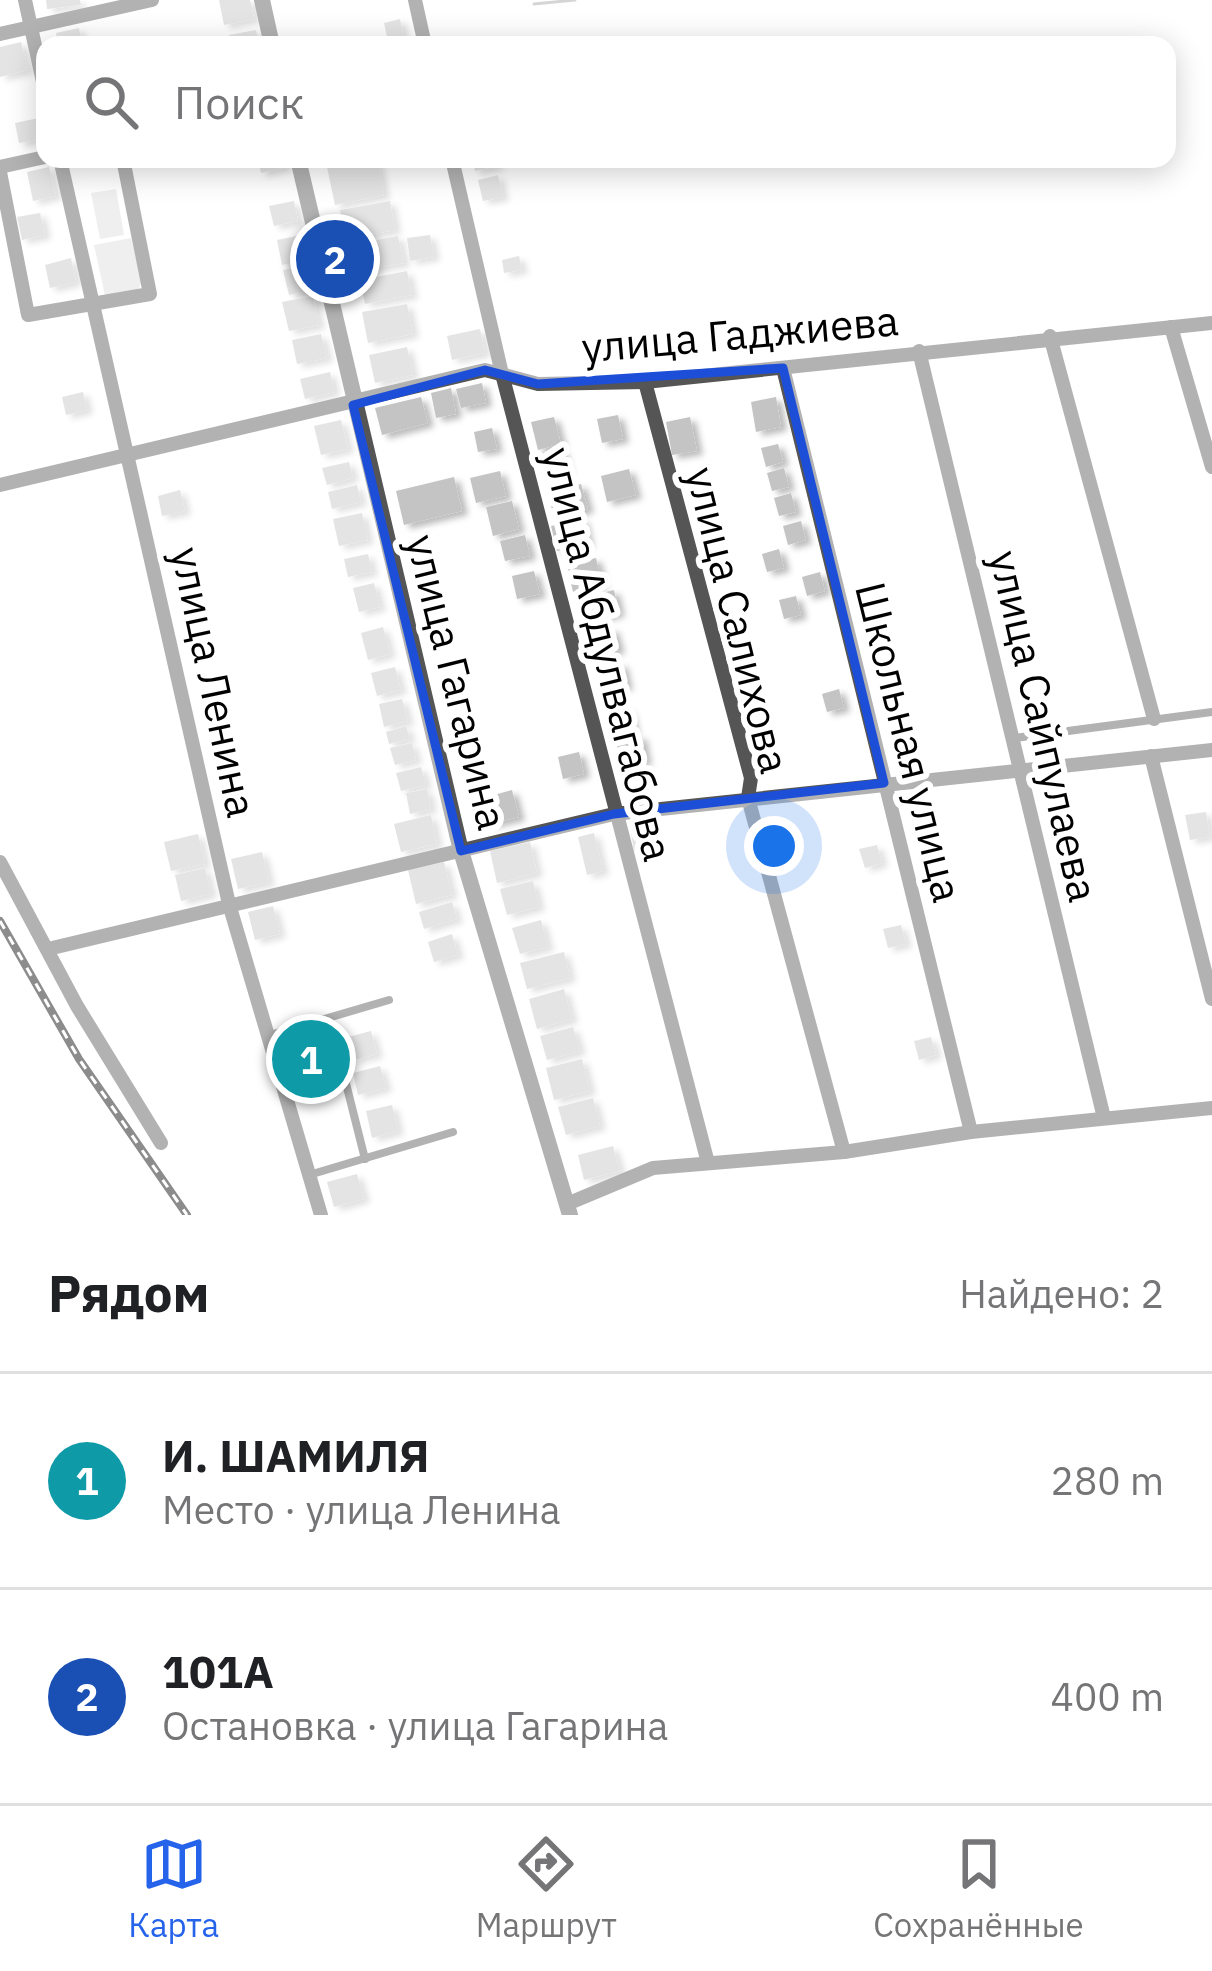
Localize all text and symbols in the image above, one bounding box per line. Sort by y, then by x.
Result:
search box [36,36,1176,168]
icon: search [78,69,144,135]
text: Поиск [174,73,304,131]
pin: 2 [296,214,374,304]
street label: улица Гаджиева [579,292,901,375]
street label: улица Абдулвагабова [530,441,687,866]
street label: улица Салихова [674,461,803,779]
street label: улица Гагарина [394,529,521,835]
street label: улица Ленина [159,542,270,822]
street label: улица Сайпулаева [977,545,1112,907]
street label: Школьная улица [843,576,976,907]
your location [744,816,804,876]
pin: 1 [272,1014,350,1104]
text: Рядом [48,1260,210,1326]
text: Найдено: 2 [959,1268,1164,1319]
text: И. ШАМИЛЯ [162,1426,430,1484]
text: 1 [75,1455,99,1506]
text: 280 m [1051,1455,1164,1506]
text: Место · улица Ленина [162,1484,561,1535]
text: 101А [162,1642,274,1700]
text: 2 [75,1671,99,1722]
text: 400 m [1051,1671,1164,1722]
text: Остановка · улица Гагарина [162,1700,668,1751]
tab: Карта [128,1831,219,1946]
tab: Маршрут [476,1831,617,1946]
tab: Сохранённые [873,1831,1084,1946]

